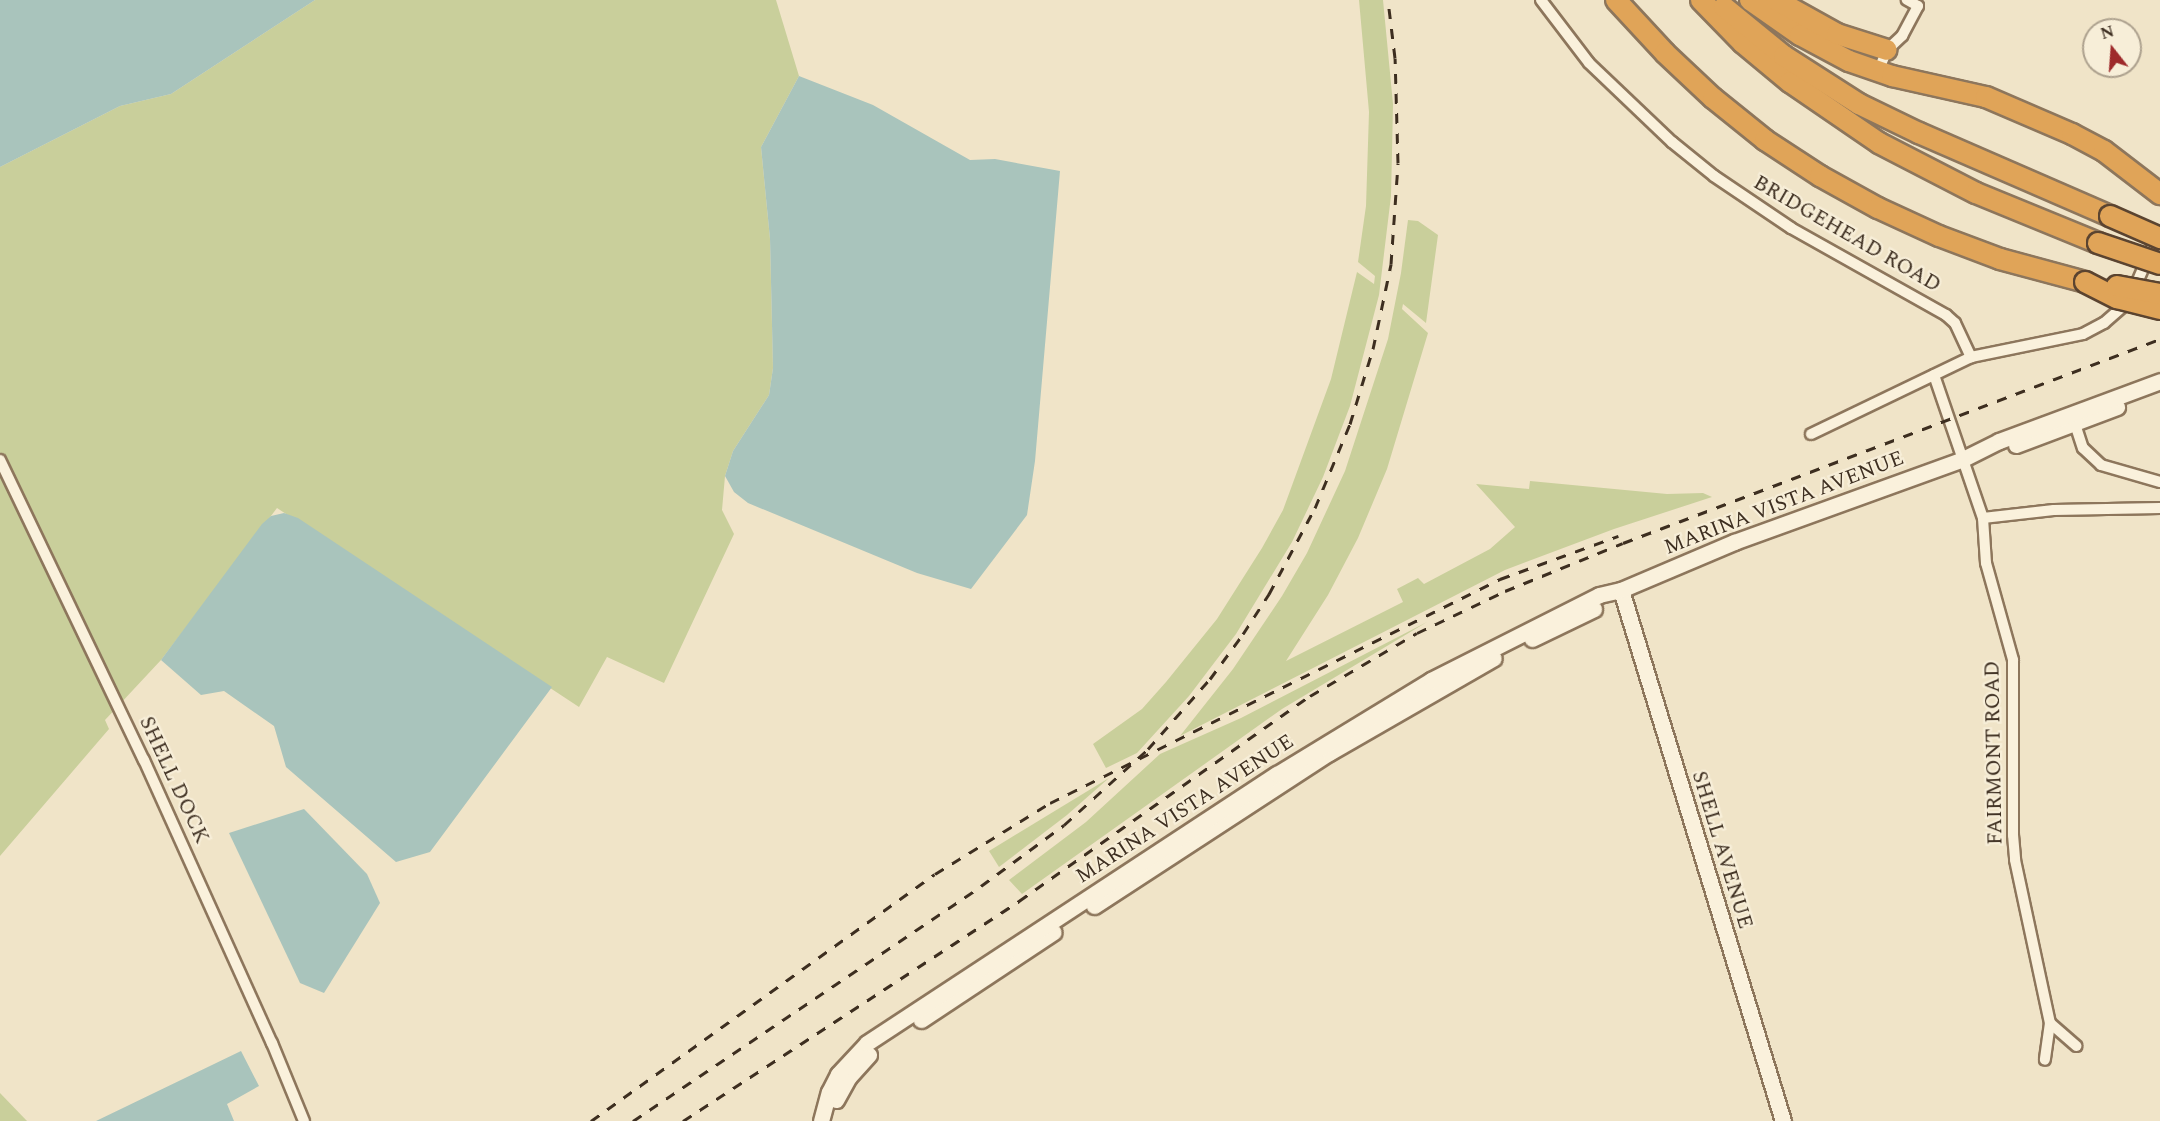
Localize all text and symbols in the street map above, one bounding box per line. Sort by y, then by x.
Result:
north arrow [2082,18,2142,78]
text: N [2098,19,2117,46]
street label: BRIDGEHEAD ROAD [1749,170,1945,298]
street label: MARINA VISTA AVENUE [1661,446,1907,560]
street label: FAIRMONT ROAD [1980,661,2008,845]
street label: SHELL DOCK [134,712,214,848]
street label: MARINA VISTA AVENUE [1071,729,1299,889]
street label: SHELL AVENUE [1686,768,1758,932]

